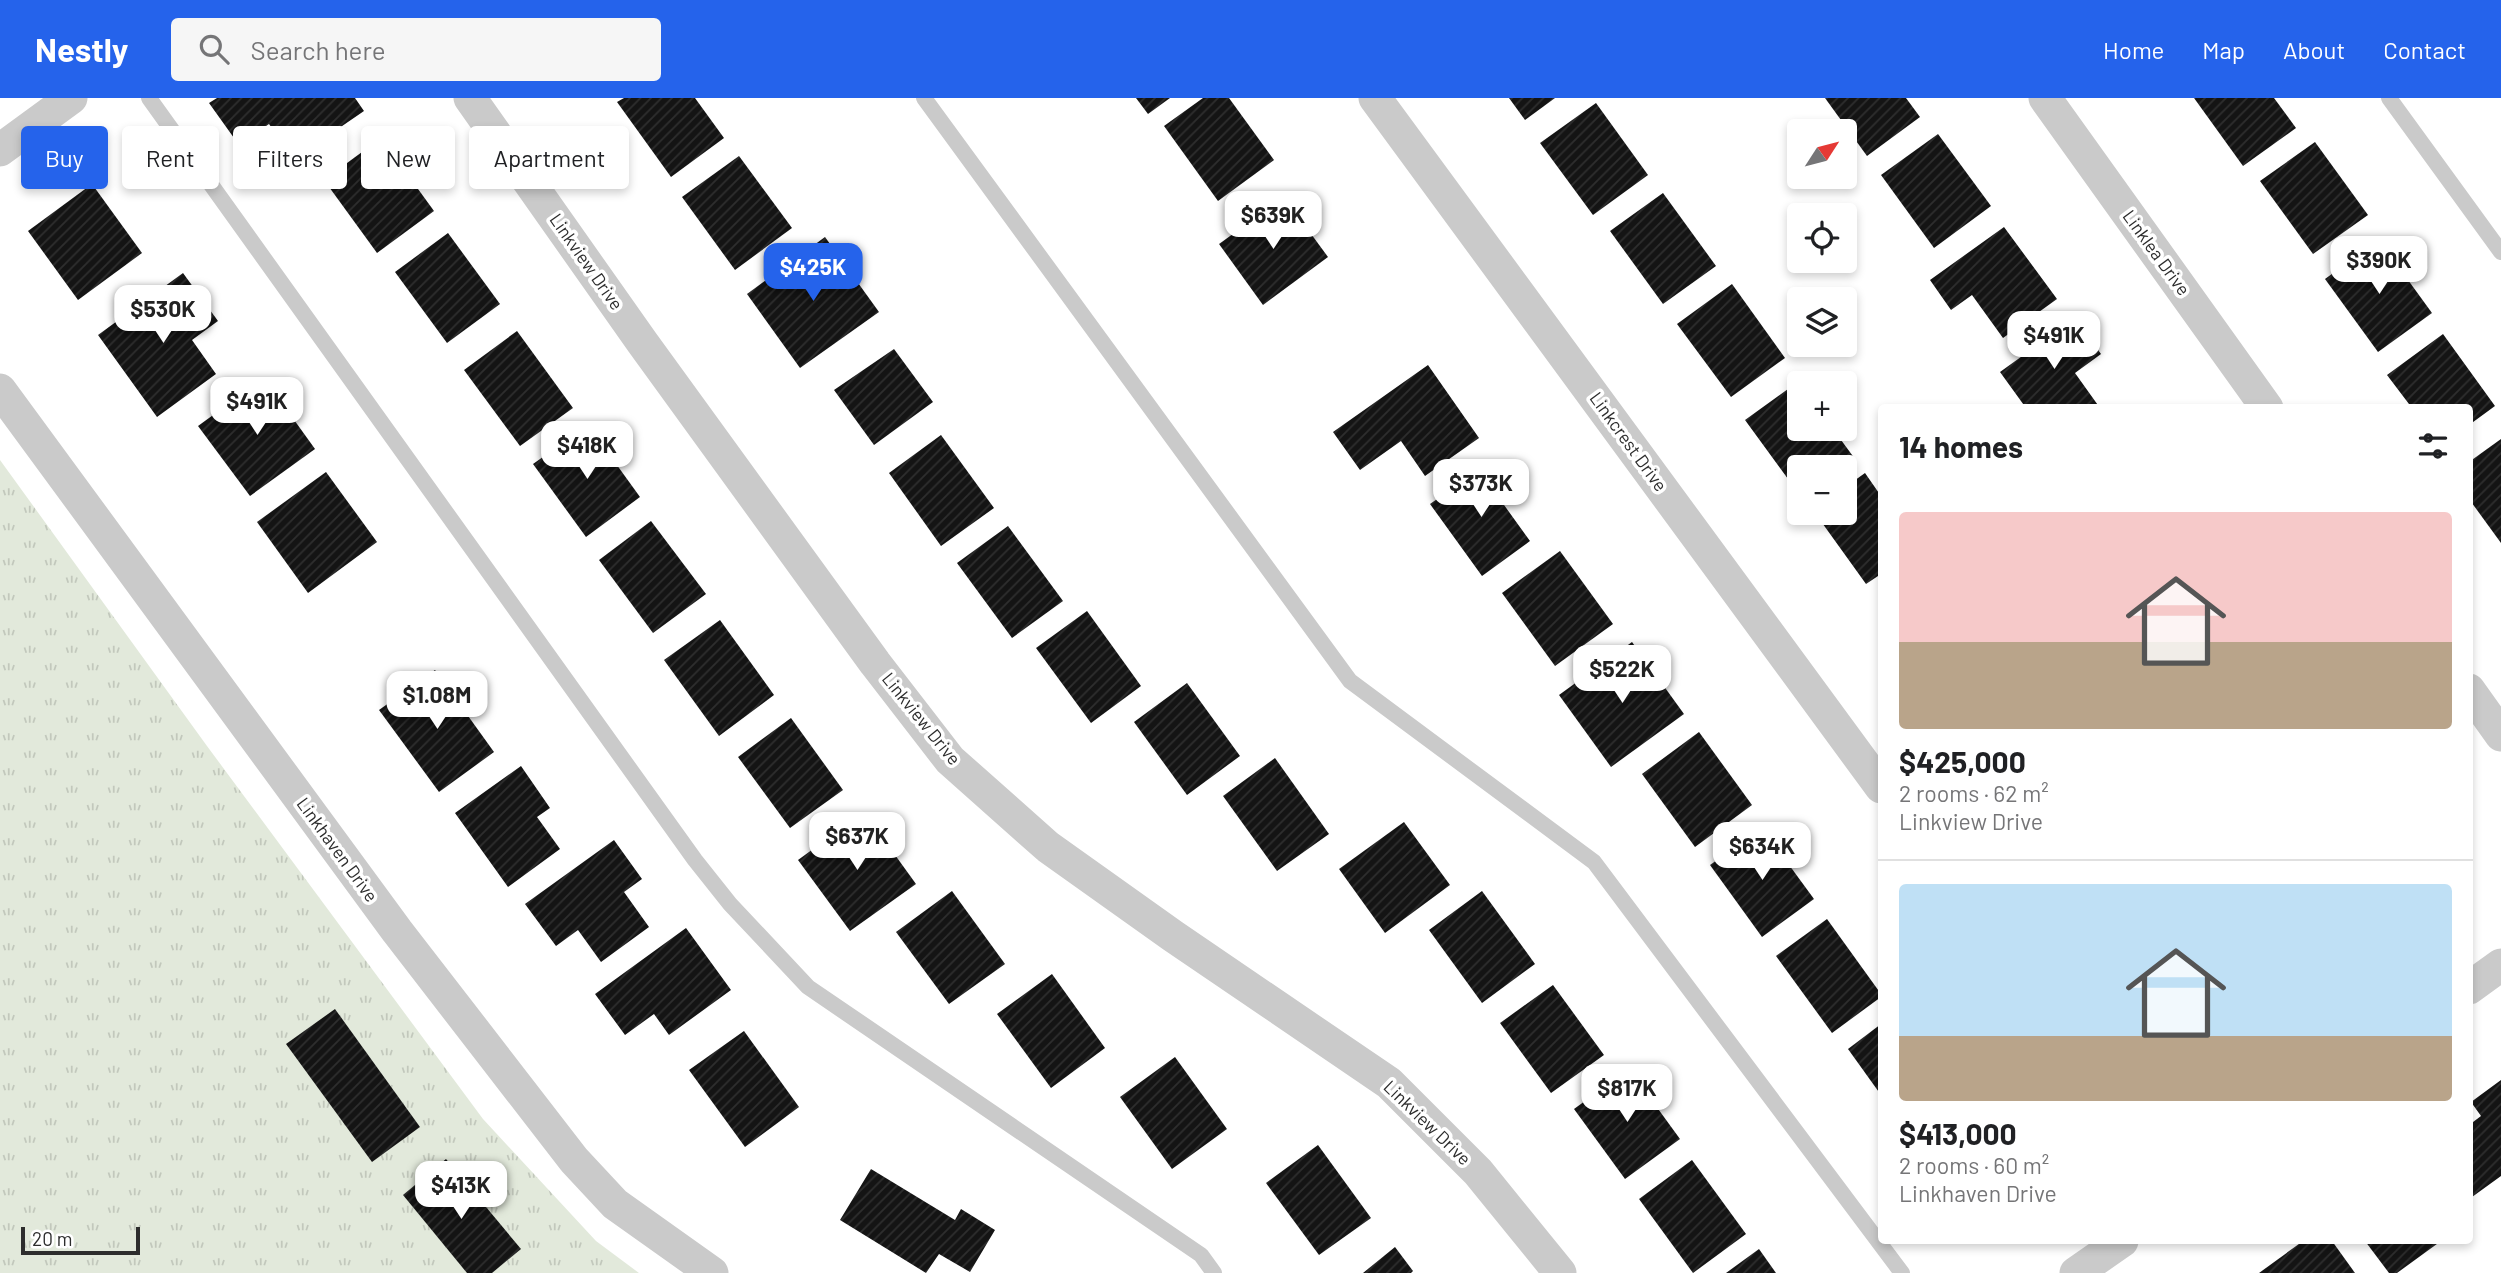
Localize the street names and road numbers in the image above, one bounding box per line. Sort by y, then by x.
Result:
street label: Linklea Drive [2119,205,2195,299]
street label: Linkview Drive [545,209,628,314]
street label: Linkcrest Drive [1585,387,1672,495]
street label: Linkview Drive [878,668,966,769]
street label: Linkhaven Drive [293,793,383,906]
street label: Linkview Drive [1380,1075,1476,1169]

